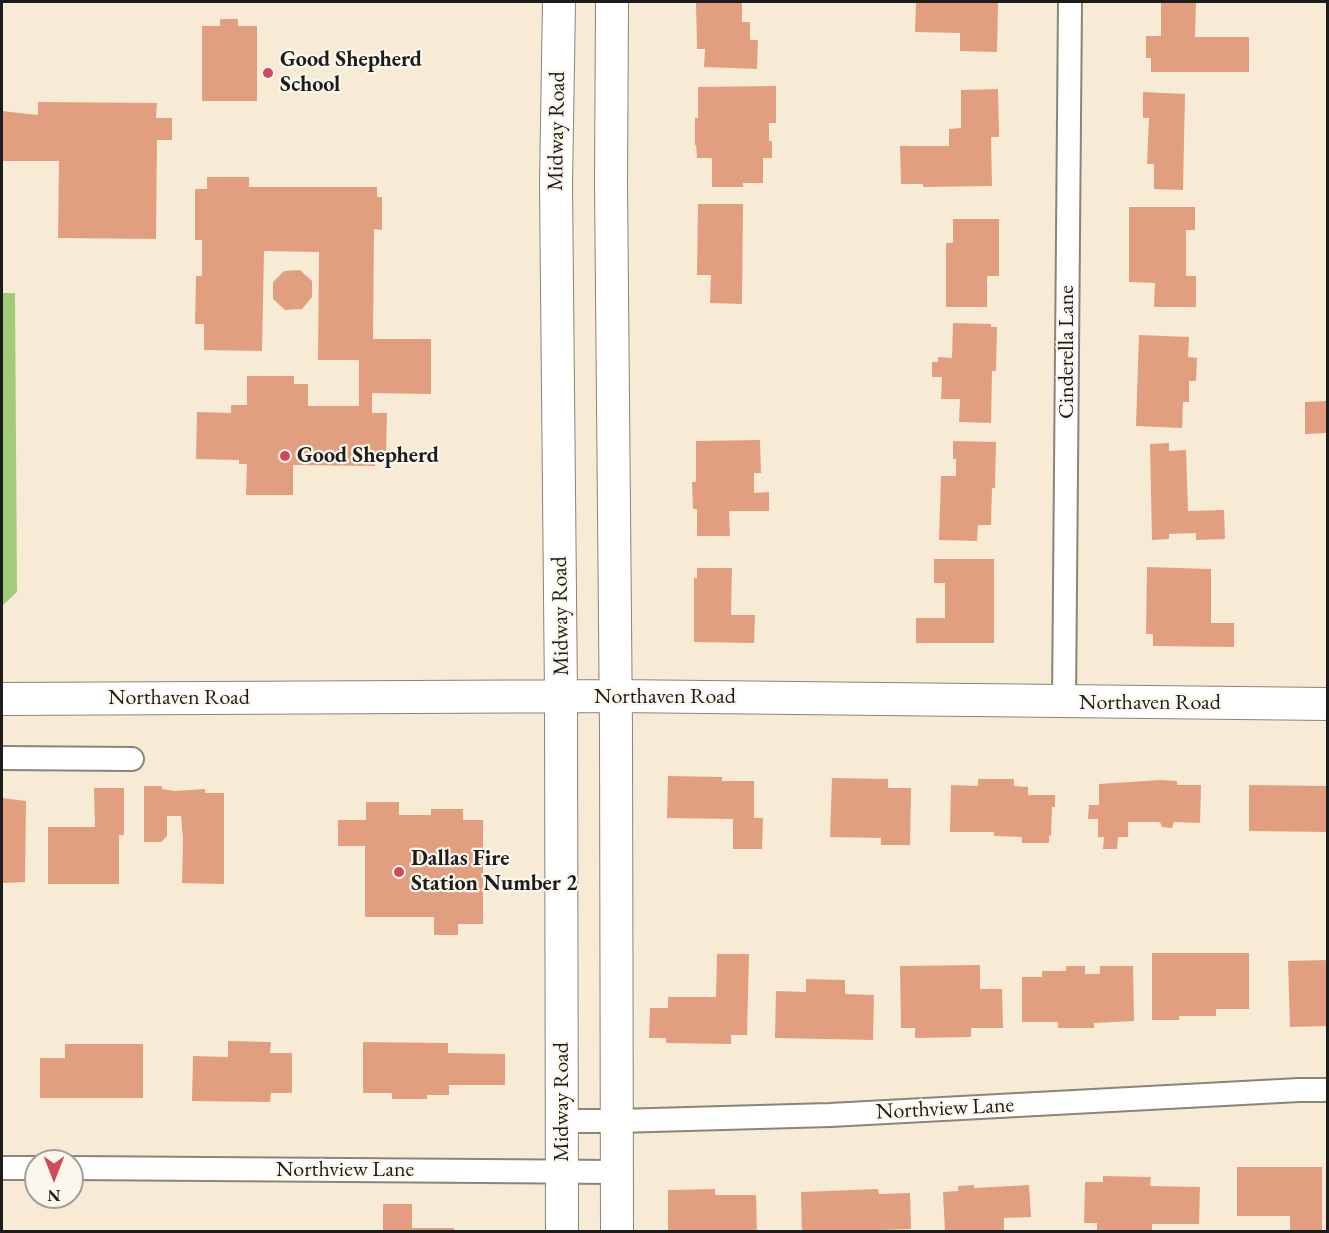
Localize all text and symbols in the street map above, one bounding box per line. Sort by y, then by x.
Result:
place label: Good Shepherd School [280,47,422,98]
marker: Good Shepherd School [261,66,275,80]
street label: Midway Road [543,71,571,191]
street label: Cinderella Lane [1054,285,1080,419]
place label: Good Shepherd [297,443,439,469]
marker: Good Shepherd [278,449,292,463]
street label: Midway Road [547,556,575,676]
street label: Northaven Road [594,684,736,710]
street label: Northaven Road [108,685,250,711]
street label: Northaven Road [1079,690,1221,716]
place label: Dallas Fire Station Number 2 [411,846,578,897]
marker: Dallas Fire Station Number 2 [392,865,406,879]
street label: Midway Road [549,1042,575,1162]
street label: Northview Lane [875,1092,1015,1126]
north arrow [24,1149,84,1209]
street label: Northview Lane [276,1157,414,1183]
text: N [48,1185,60,1206]

